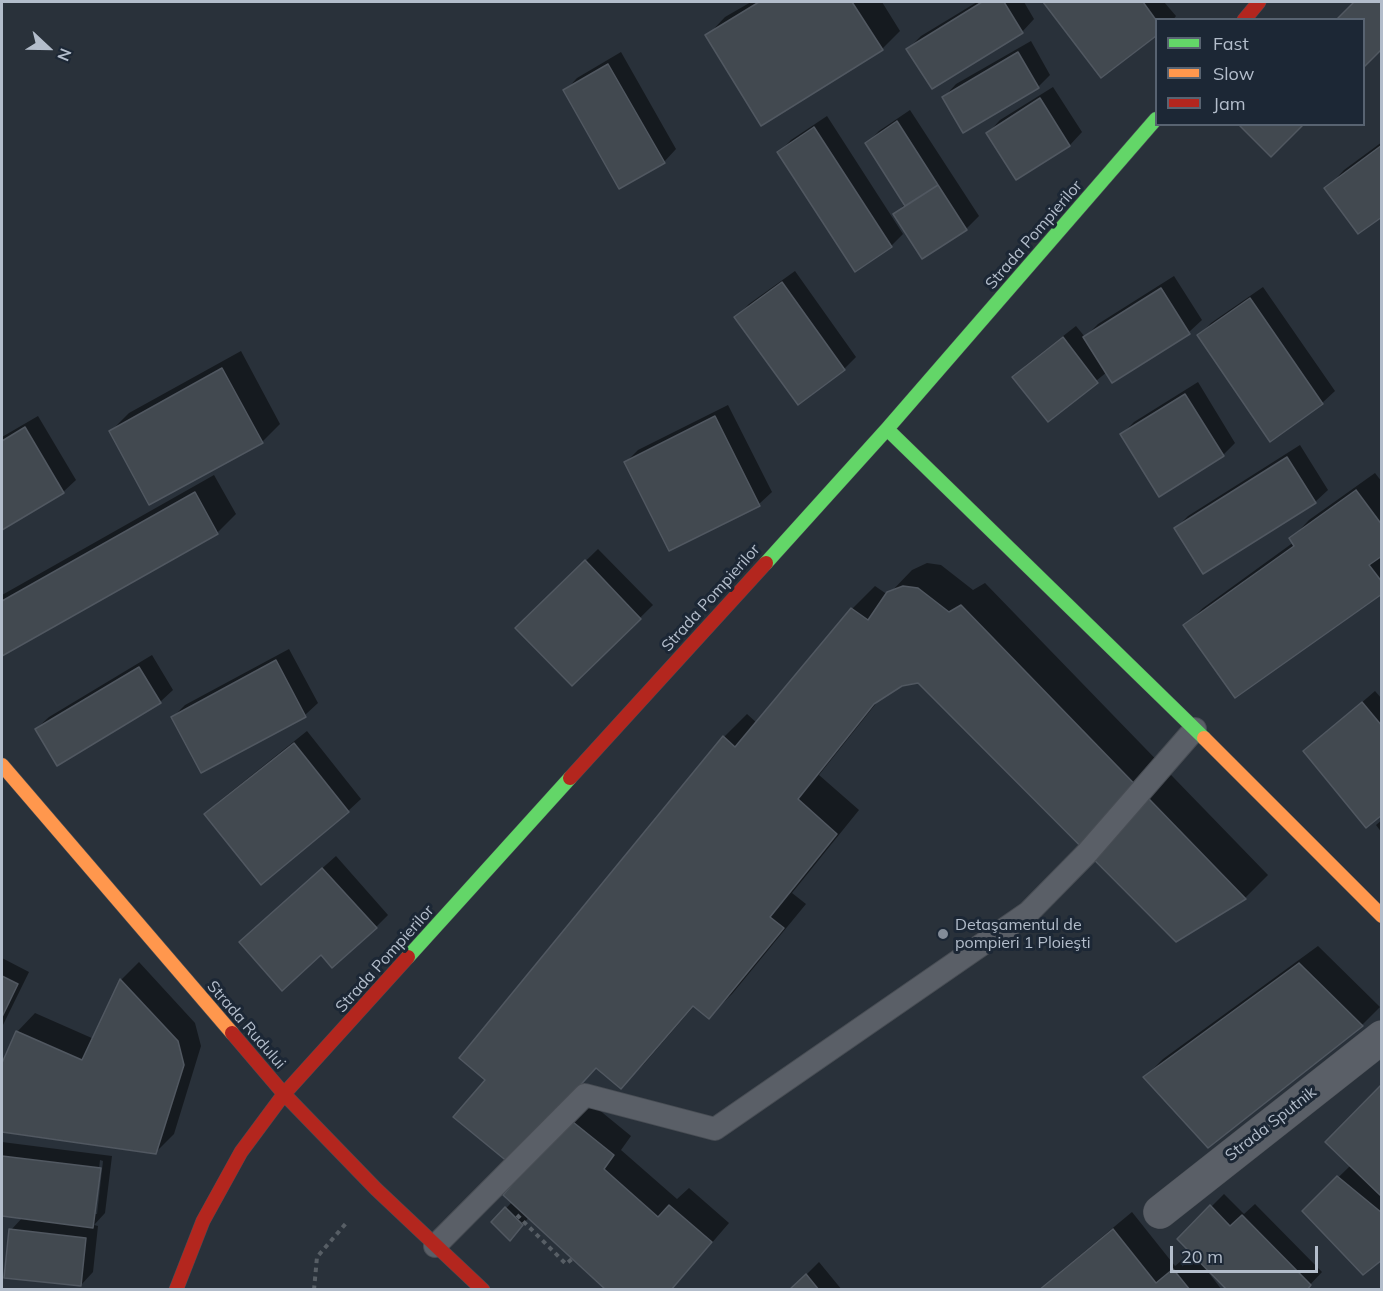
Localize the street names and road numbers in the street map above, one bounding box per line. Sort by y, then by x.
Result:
street label: Strada Pompierilor [981,177,1087,293]
street label: Strada Pompierilor [658,540,764,656]
street label: Strada Pompierilor [332,901,438,1017]
street label: Strada Rudului [203,977,289,1073]
street label: Strada Sputnik [1222,1083,1320,1165]

